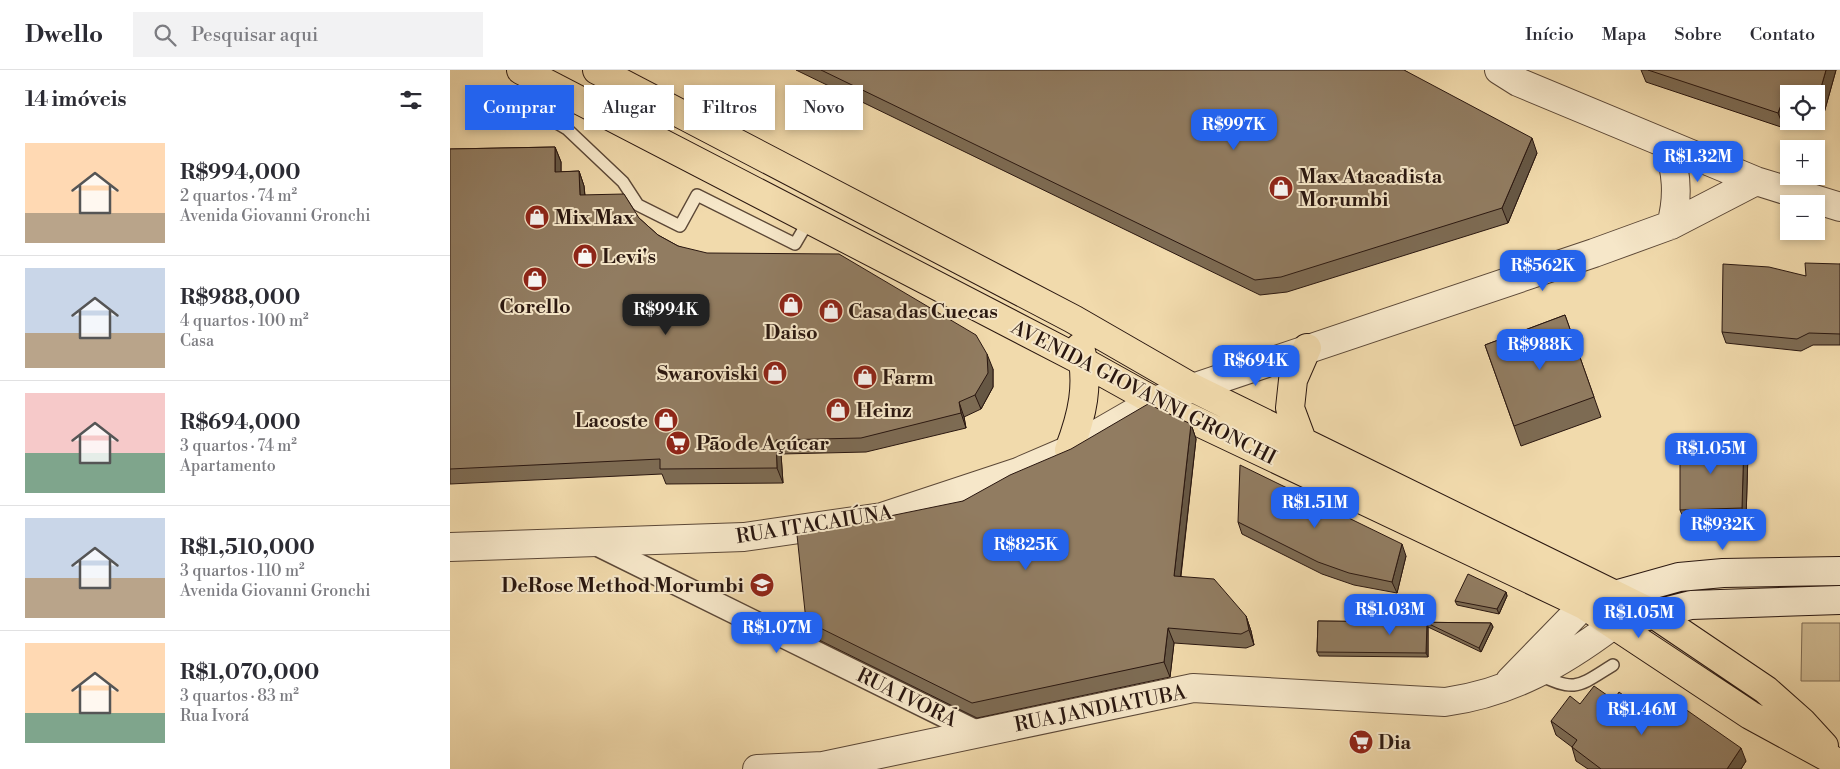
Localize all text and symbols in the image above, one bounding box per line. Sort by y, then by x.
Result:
search box [133,12,483,57]
text: Dwello [25,20,103,50]
icon: search [151,21,179,49]
text: Pesquisar aqui [191,23,318,47]
text: Início [1525,23,1574,46]
text: Mapa [1602,23,1646,46]
text: Sobre [1674,23,1722,46]
text: Contato [1750,23,1815,46]
chip: Comprar [465,85,574,130]
chip: Alugar [584,85,674,130]
chip: Filtros [684,85,775,130]
chip: Novo [785,85,863,130]
map controls [1780,85,1825,240]
button: locate [1780,85,1825,130]
icon: filters [397,86,425,114]
text: 14 imóveis [25,87,126,113]
pin: R$997K [1193,108,1275,151]
text: R$997K [1202,115,1266,135]
pin: R$1.32M [1652,140,1744,183]
button: + [1780,140,1825,185]
text: R$1.32M [1664,147,1732,167]
text: R$994,000 [180,160,301,186]
icon: home [65,163,125,223]
place label: Max Atacadista Morumbi [1298,165,1443,213]
shop icon: Max Atacadista Morumbi [1268,175,1294,201]
text: 2 quartos · 74 m² [180,186,297,206]
button: − [1780,195,1825,240]
shop icon: Mix Max [524,204,550,230]
text: Avenida Giovanni Gronchi [180,206,371,226]
place label: Mix Max [554,206,635,231]
shop icon: Levi's [572,243,598,269]
place label: Levi's [602,245,656,270]
pin: R$562K [1502,250,1584,292]
text: R$562K [1511,256,1575,276]
shop icon: Corello [522,266,548,292]
text: R$988,000 [180,285,300,311]
icon: home [65,288,125,348]
shop icon: Daiso [778,292,804,318]
pin: R$994K [625,294,707,336]
place label: Corello [499,295,571,320]
shop icon: Casa das Cuecas [818,298,844,324]
text: R$994K [633,300,699,320]
place label: Casa das Cuecas [848,300,998,325]
text: 4 quartos · 100 m² [180,311,309,331]
street label: AVENIDA GIOVANNI GRONCHI [1006,315,1280,471]
place label: Daiso [764,321,818,346]
pin: R$988K [1499,328,1581,371]
text: Casa [180,331,214,351]
text: R$988K [1508,335,1572,355]
pin: R$694K [1215,344,1297,387]
text: R$694K [1223,351,1289,371]
shop icon: Swaroviski [762,360,788,386]
place label: Swaroviski [657,362,759,387]
shop icon: Farm [852,364,878,390]
place label: Farm [882,366,934,391]
shop icon: Heinz [825,397,851,423]
place label: Heinz [856,399,911,424]
shop icon: Lacoste [653,407,679,433]
place label: Lacoste [575,409,648,434]
text: R$694,000 [180,410,301,436]
icon: home [65,413,125,473]
supermarket icon: Pão de Açúcar [665,430,691,456]
place label: Pão de Açúcar [696,432,829,457]
pin: R$1.05M [1665,432,1757,475]
text: 3 quartos · 74 m² [180,436,297,456]
text: R$1.05M [1676,439,1746,459]
text: Apartamento [180,456,276,476]
pin: R$1.51M [1269,486,1361,529]
text: R$1.51M [1282,493,1348,513]
street label: RUA ITACAIÚNA [734,500,895,550]
pin: R$932K [1682,508,1764,551]
text: R$932K [1691,515,1755,535]
pin: R$825K [985,528,1067,571]
text: R$1,510,000 [180,535,315,561]
text: R$825K [994,535,1058,555]
icon: home [65,538,125,598]
text: 3 quartos · 110 m² [180,561,305,581]
school or university icon: DeRose Method Morumbi [749,572,775,598]
place label: DeRose Method Morumbi [501,574,745,599]
text: Avenida Giovanni Gronchi [180,581,371,601]
pin: R$1.03M [1344,594,1436,636]
pin: R$1.05M [1593,596,1685,639]
text: R$1.03M [1355,600,1425,620]
text: R$1.05M [1604,603,1674,623]
pin: R$1.07M [731,612,823,654]
text: R$1.07M [742,618,812,638]
text: R$1,070,000 [180,660,319,686]
street label: RUA IVORÁ [852,662,962,734]
icon: home [65,663,125,723]
street label: RUA JANDIATUBA [1012,680,1190,738]
text: 3 quartos · 83 m² [180,686,299,706]
pin: R$1.46M [1596,694,1688,736]
text: R$1.46M [1607,700,1677,720]
text: Rua Ivorá [180,706,249,726]
supermarket icon: Dia [1348,729,1374,755]
place label: Dia [1378,731,1411,756]

